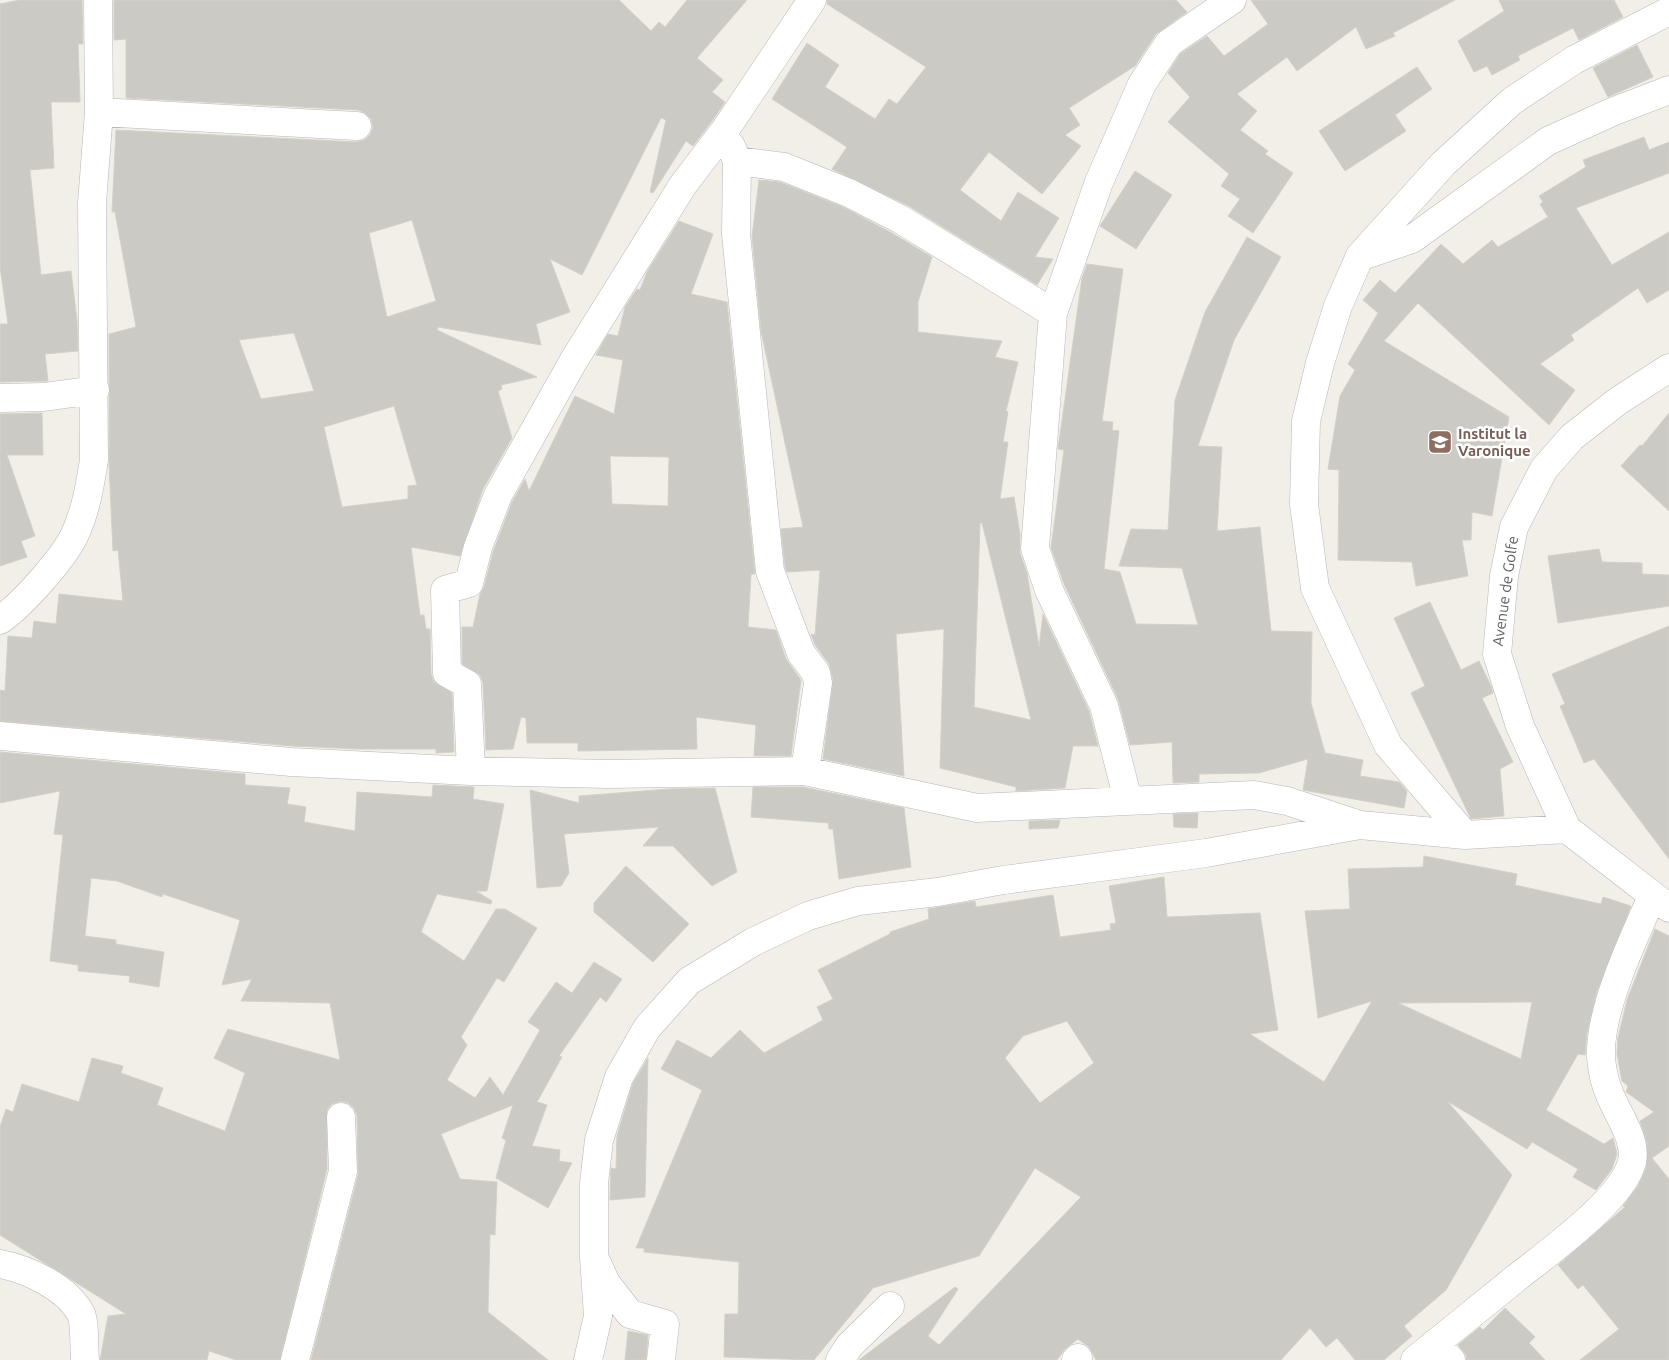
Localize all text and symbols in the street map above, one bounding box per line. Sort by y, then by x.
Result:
place label: Institut la Varonique [1458,425,1531,459]
school or university icon: Institut la Varonique [1427,429,1453,455]
street label: Avenue de Golfe [1489,535,1521,647]

